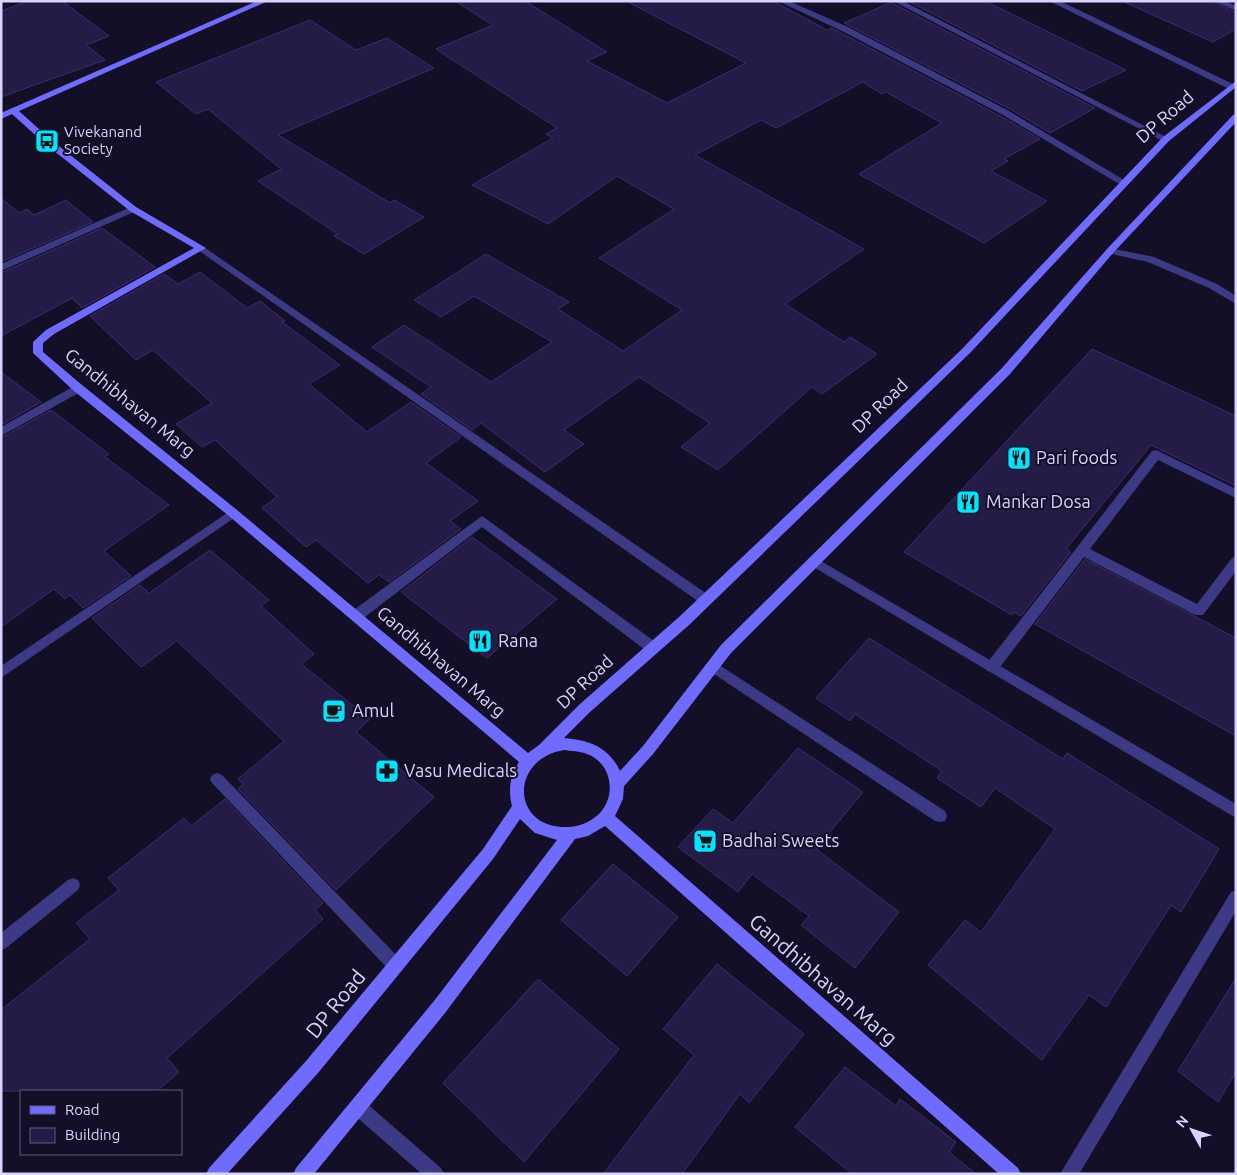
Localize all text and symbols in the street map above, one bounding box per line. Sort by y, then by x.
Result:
street label: DP Road [1132,86,1197,146]
place label: Vivekanand Society [64,123,142,157]
bus stop icon: Vivekanand Society [34,128,60,154]
street label: Gandhibhavan Marg [62,344,200,461]
street label: DP Road [848,374,911,436]
restaurant icon: Pari foods [1006,445,1032,471]
place label: Pari foods [1036,447,1118,467]
restaurant icon: Mankar Dosa [955,489,981,515]
place label: Mankar Dosa [986,491,1091,511]
street label: Gandhibhavan Marg [373,602,510,721]
restaurant icon: Rana [467,628,493,654]
place label: Rana [498,630,538,650]
street label: DP Road [552,650,616,712]
cafe icon: Amul [321,698,347,724]
place label: Amul [352,700,395,720]
pharmacy icon: Vasu Medicals [374,758,400,784]
place label: Vasu Medicals [404,760,517,780]
supermarket icon: Badhai Sweets [692,828,718,854]
place label: Badhai Sweets [722,830,840,850]
street label: Gandhibhavan Marg [745,909,902,1050]
street label: DP Road [301,964,370,1042]
legend [20,1090,182,1155]
text: Road [65,1101,100,1118]
north arrow [1167,1105,1217,1155]
text: N [1173,1112,1192,1131]
text: Building [65,1126,120,1143]

